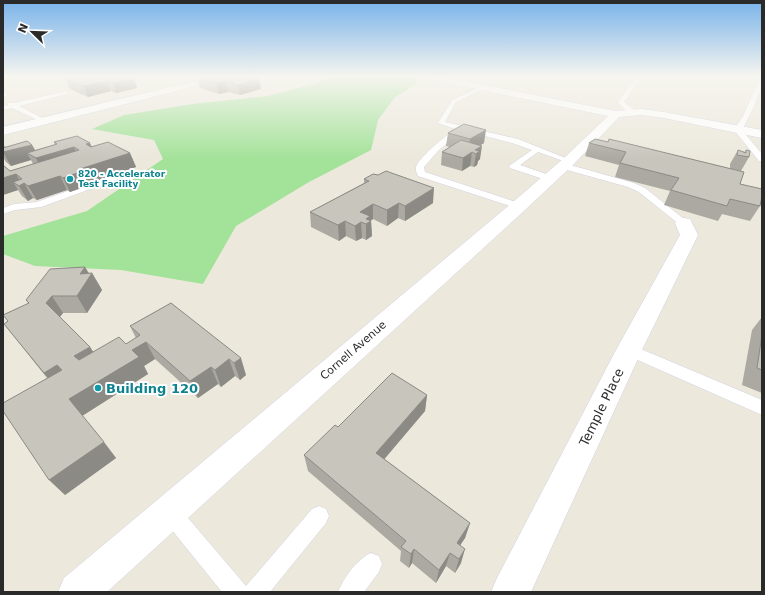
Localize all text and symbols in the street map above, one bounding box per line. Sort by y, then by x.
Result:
north arrow [12,12,52,52]
text: N [15,22,31,35]
place label: 820 - Accelerator Test Facility [78,169,166,189]
marker: 820 - Accelerator Test Facility [65,174,75,184]
street label: Cornell Avenue [318,318,389,382]
street label: Temple Place [576,366,627,450]
place label: Building 120 [106,381,198,396]
marker: Building 120 [93,383,103,393]

